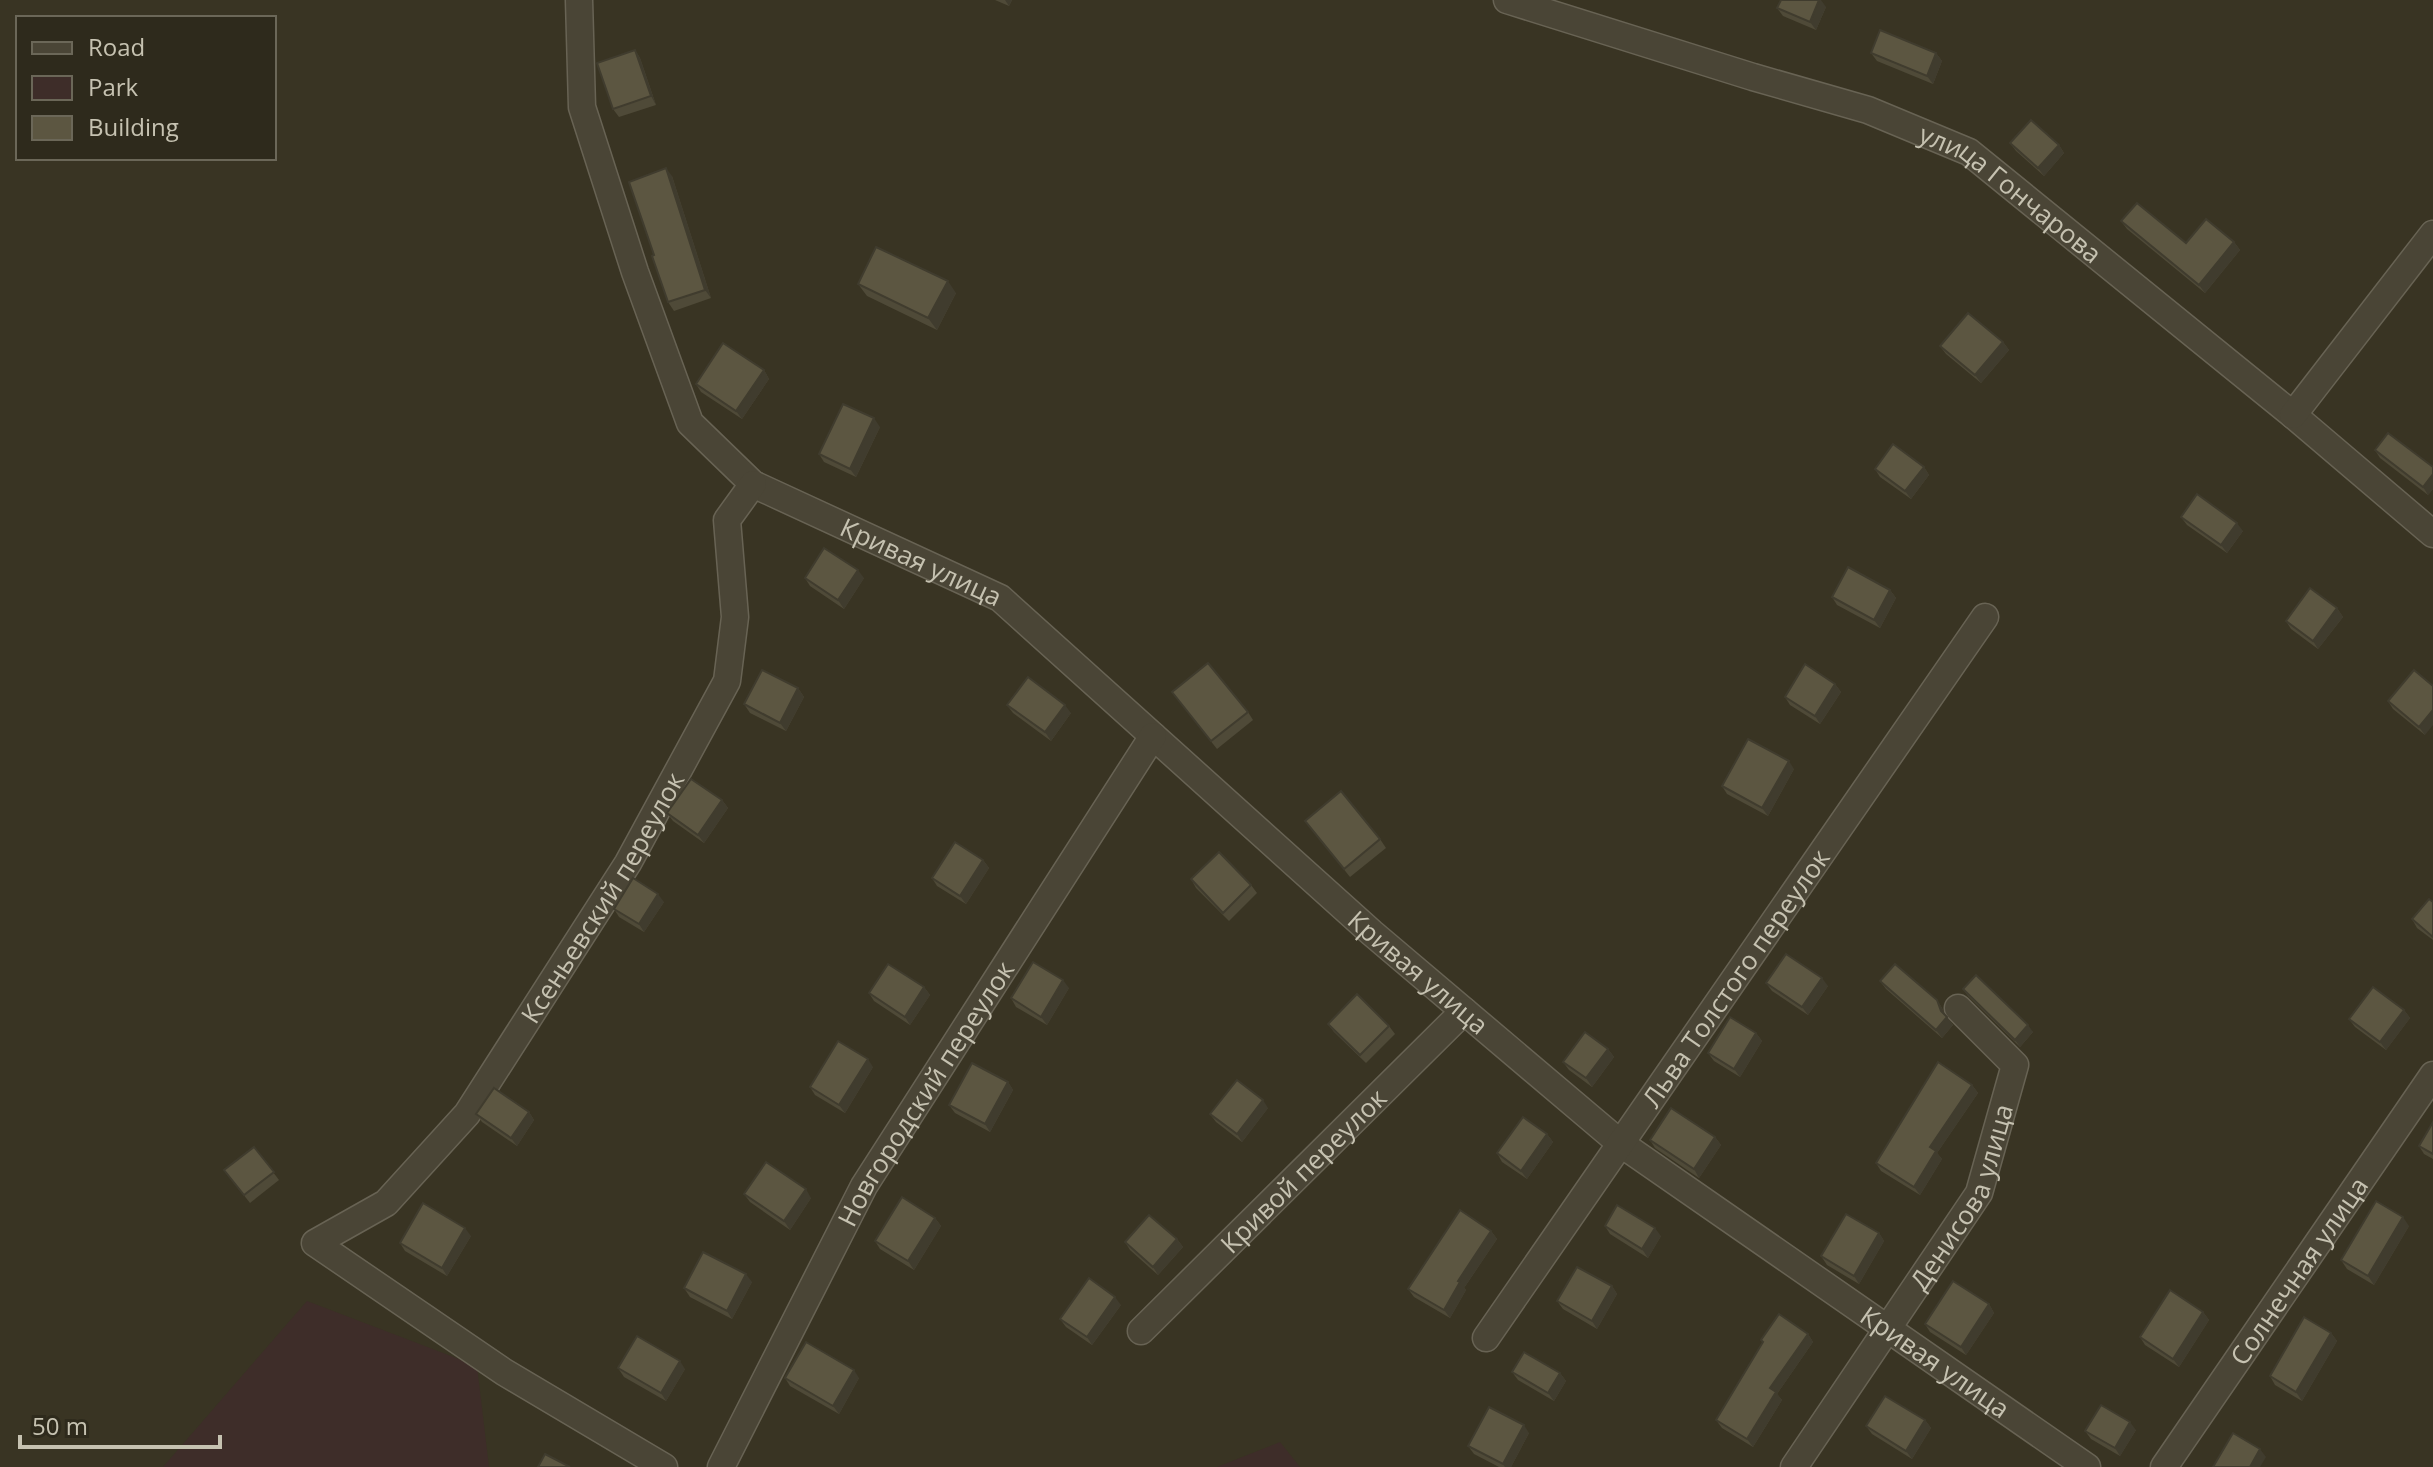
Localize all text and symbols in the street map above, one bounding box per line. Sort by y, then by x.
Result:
legend [16,16,276,160]
text: Road [88,30,145,63]
text: Park [88,70,139,103]
text: Building [88,110,179,143]
street label: улица Гончарова [1914,115,2110,271]
street label: Кривая улица [835,509,1008,614]
street label: Ксеньевский переулок [512,765,692,1030]
street label: Льва Толстого переулок [1633,841,1838,1114]
street label: Кривая улица [1340,902,1496,1042]
street label: Новгородский переулок [829,953,1022,1232]
street label: Кривой переулок [1212,1080,1394,1261]
street label: Денисова улица [1901,1100,2021,1297]
street label: Солнечная улица [2221,1169,2376,1372]
street label: Кривая улица [1853,1297,2017,1426]
scale bar [20,1399,220,1449]
text: 50 m [32,1409,88,1442]

